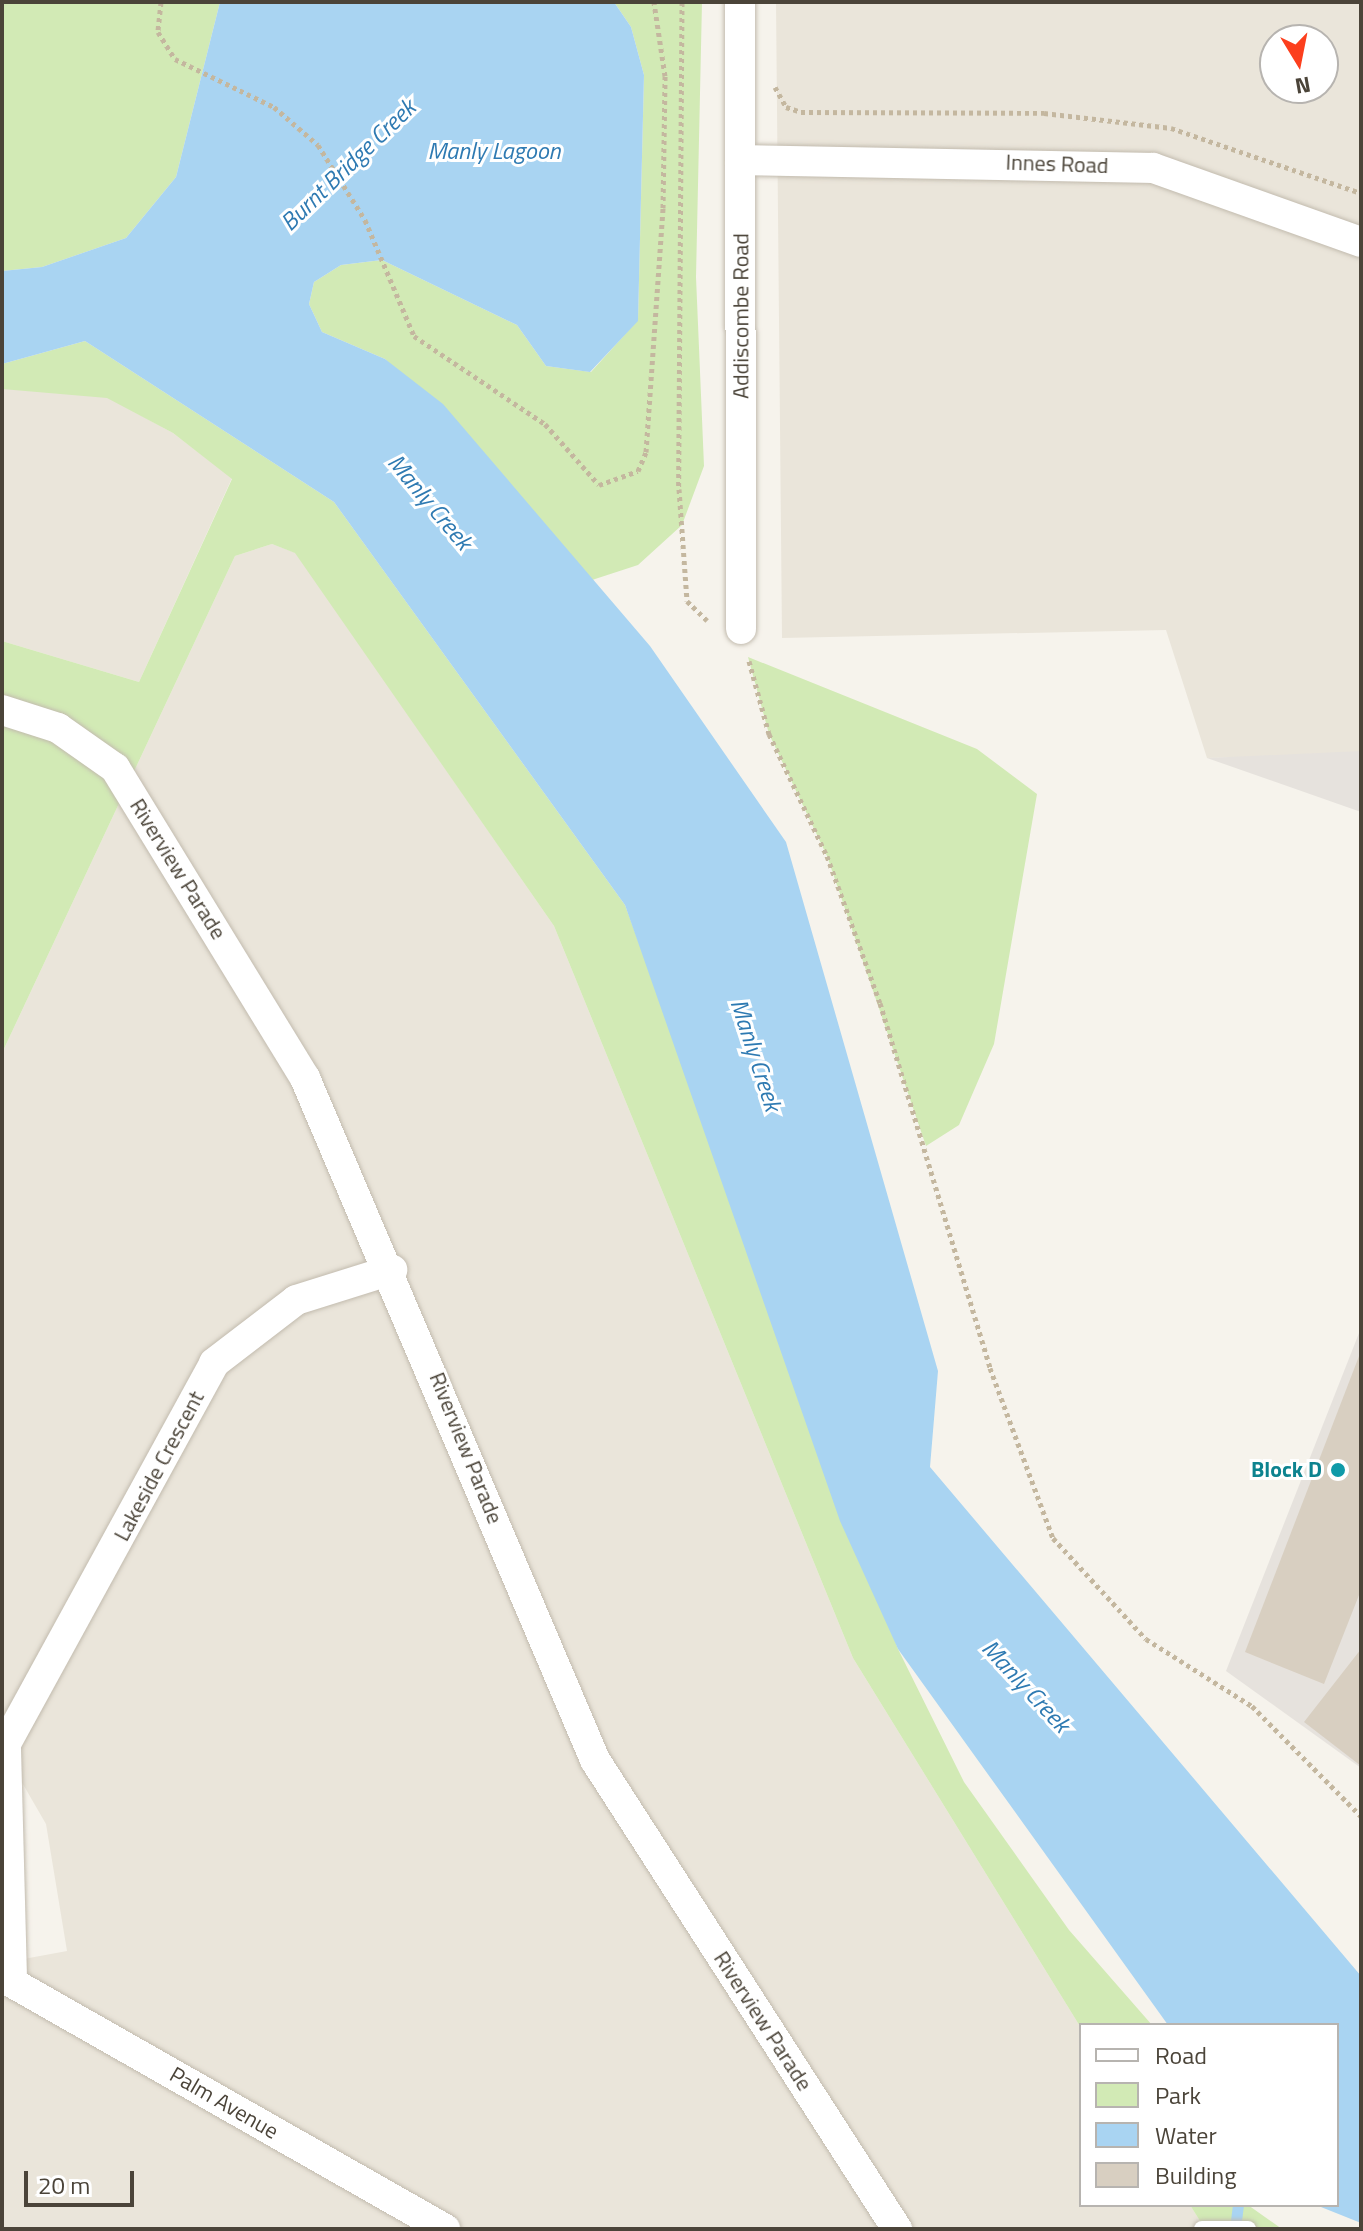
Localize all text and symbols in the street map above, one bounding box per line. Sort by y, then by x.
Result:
north arrow [1259,24,1339,104]
text: N [1292,68,1313,104]
water label: Burnt Bridge Creek [275,93,421,237]
water label: Manly Lagoon [428,137,560,165]
street label: Innes Road [1005,149,1109,179]
street label: Addiscombe Road [728,233,754,399]
water label: Manly Creek [382,448,478,556]
street label: Riverview Parade [124,794,232,944]
water label: Manly Creek [724,995,788,1115]
street label: Riverview Parade [424,1369,508,1527]
street label: Lakeside Crescent [108,1386,210,1546]
place label: Block D [1251,1457,1322,1483]
marker: Block D [1329,1461,1347,1479]
water label: Manly Creek [976,1634,1076,1738]
street label: Riverview Parade [708,1946,818,2096]
legend [1079,2023,1339,2207]
text: Road [1155,2037,1207,2073]
street label: Palm Avenue [165,2061,283,2145]
text: Park [1155,2077,1201,2113]
text: Water [1155,2117,1217,2153]
scale bar [28,2155,138,2205]
text: Building [1155,2157,1237,2193]
text: 20 m [38,2167,90,2203]

